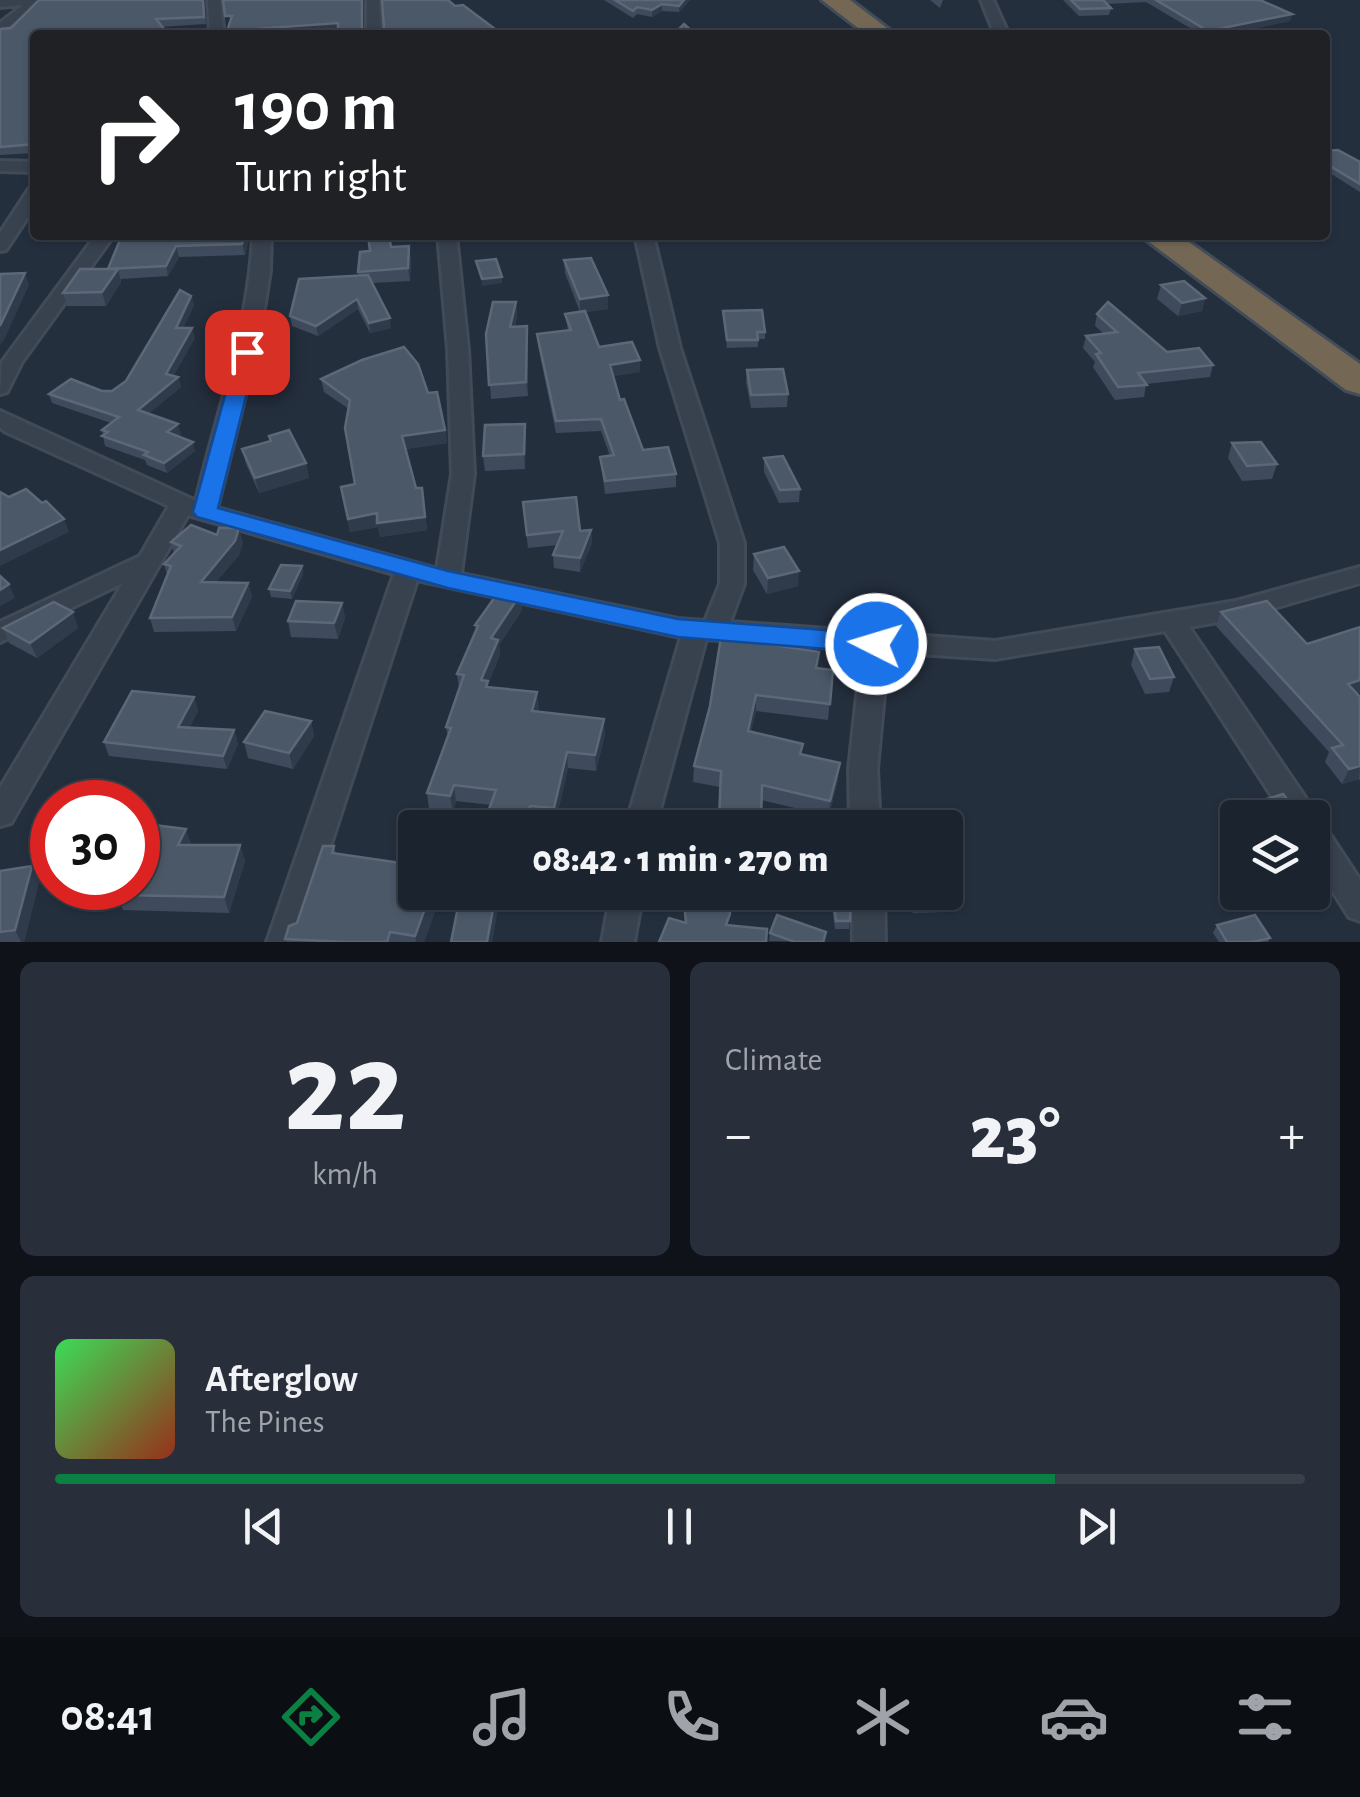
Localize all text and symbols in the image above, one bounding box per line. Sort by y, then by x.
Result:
icon: right [70,70,200,200]
text: 190 m [235,73,398,143]
text: Turn right [235,155,407,200]
pin [205,310,290,395]
icon: arrive [220,325,275,380]
position arrow [824,592,928,696]
speed limit sign: 30 [30,780,160,910]
map controls [1220,800,1330,910]
button: layers [1220,800,1330,910]
text: 08:42 · 1 min · 270 m [532,841,829,879]
text: 22 [284,1025,406,1155]
text: Climate [725,1044,822,1076]
text: 23° [970,1097,1060,1172]
text: − [725,1108,751,1163]
text: + [1279,1108,1305,1163]
text: km/h [312,1158,378,1190]
text: Afterglow [205,1361,358,1399]
text: The Pines [205,1406,325,1438]
icon: previous [236,1499,291,1554]
icon: pause [652,1499,707,1554]
icon: next [1069,1499,1124,1554]
icon: directions [276,1682,346,1752]
icon: music [467,1682,537,1752]
icon: phone [657,1682,727,1752]
icon: climate [848,1682,918,1752]
icon: car [1039,1682,1109,1752]
icon: filters [1230,1682,1300,1752]
text: 08:41 [60,1694,155,1739]

